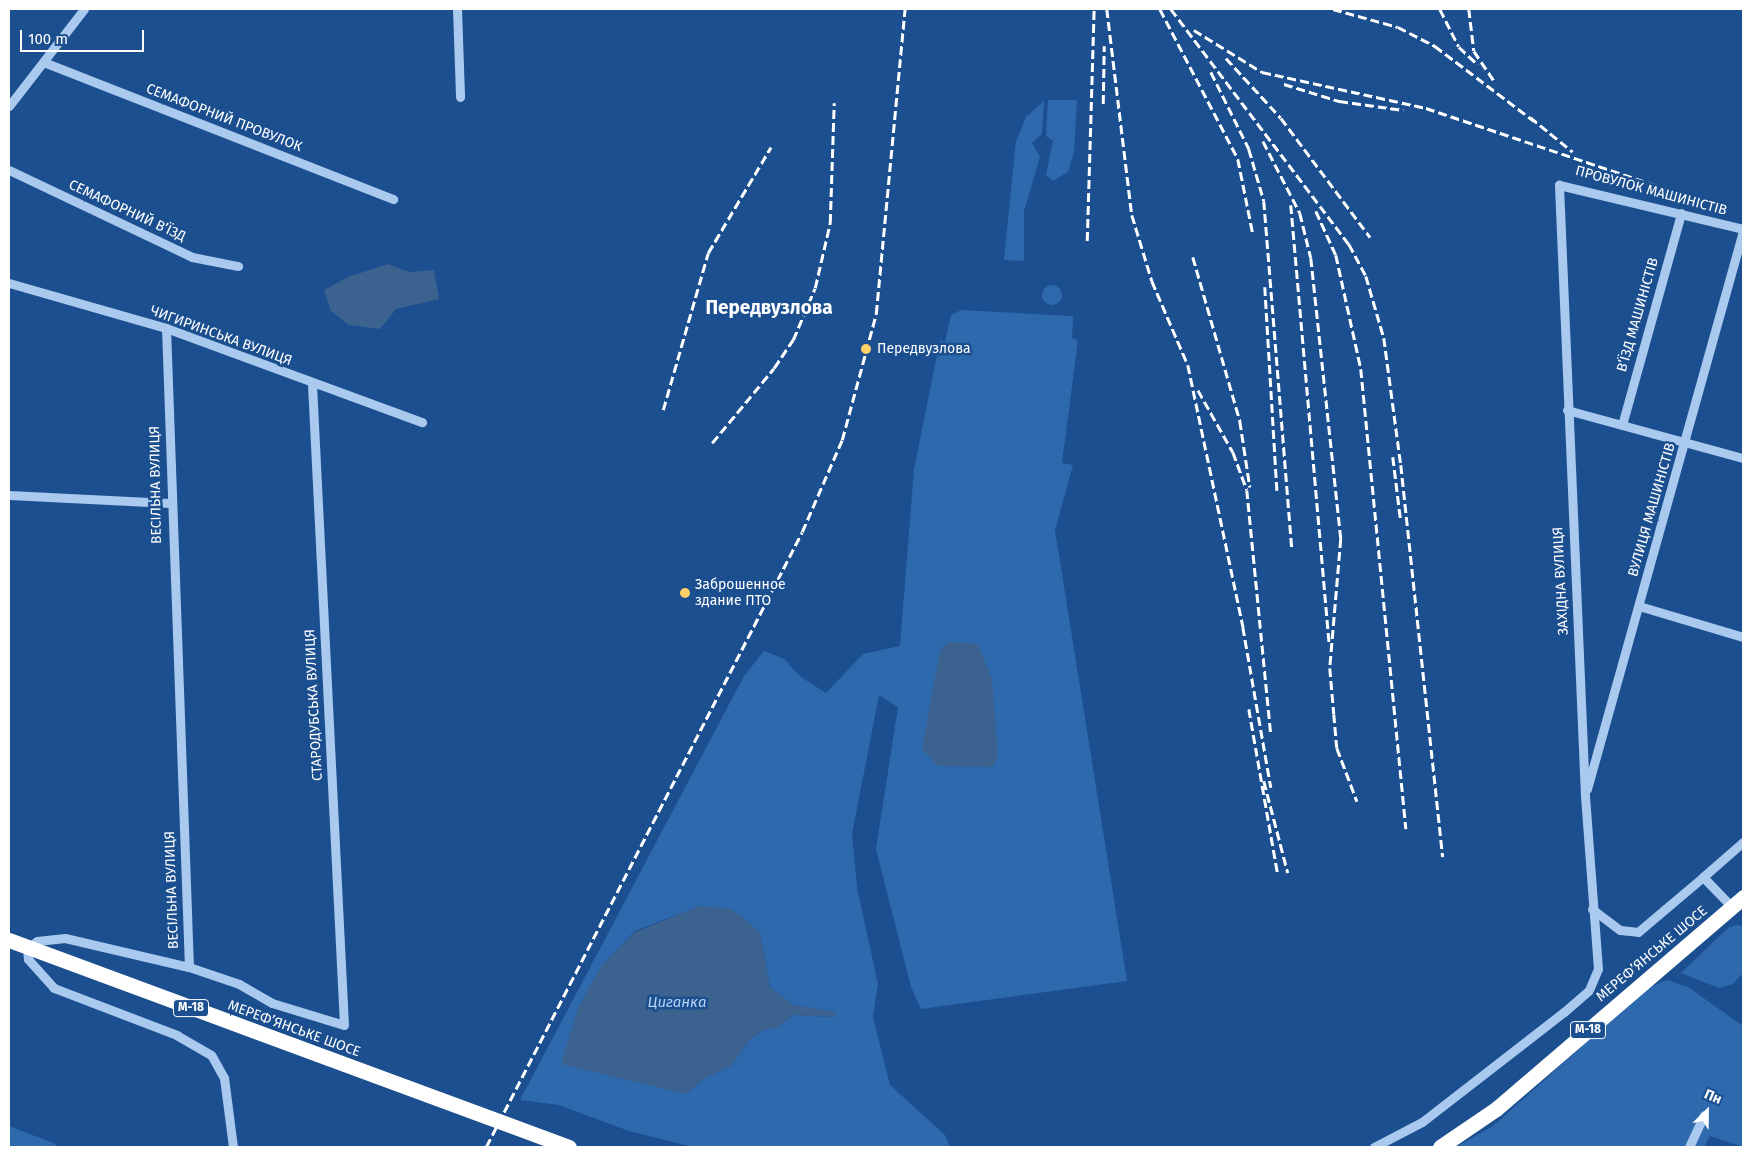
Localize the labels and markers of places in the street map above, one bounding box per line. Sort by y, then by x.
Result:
place label: Передвузлова [877,341,971,357]
marker: Передвузлова [859,342,873,356]
place label: Заброшенное здание ПТО [695,577,786,610]
marker: Заброшенное здание ПТО [679,587,691,599]

